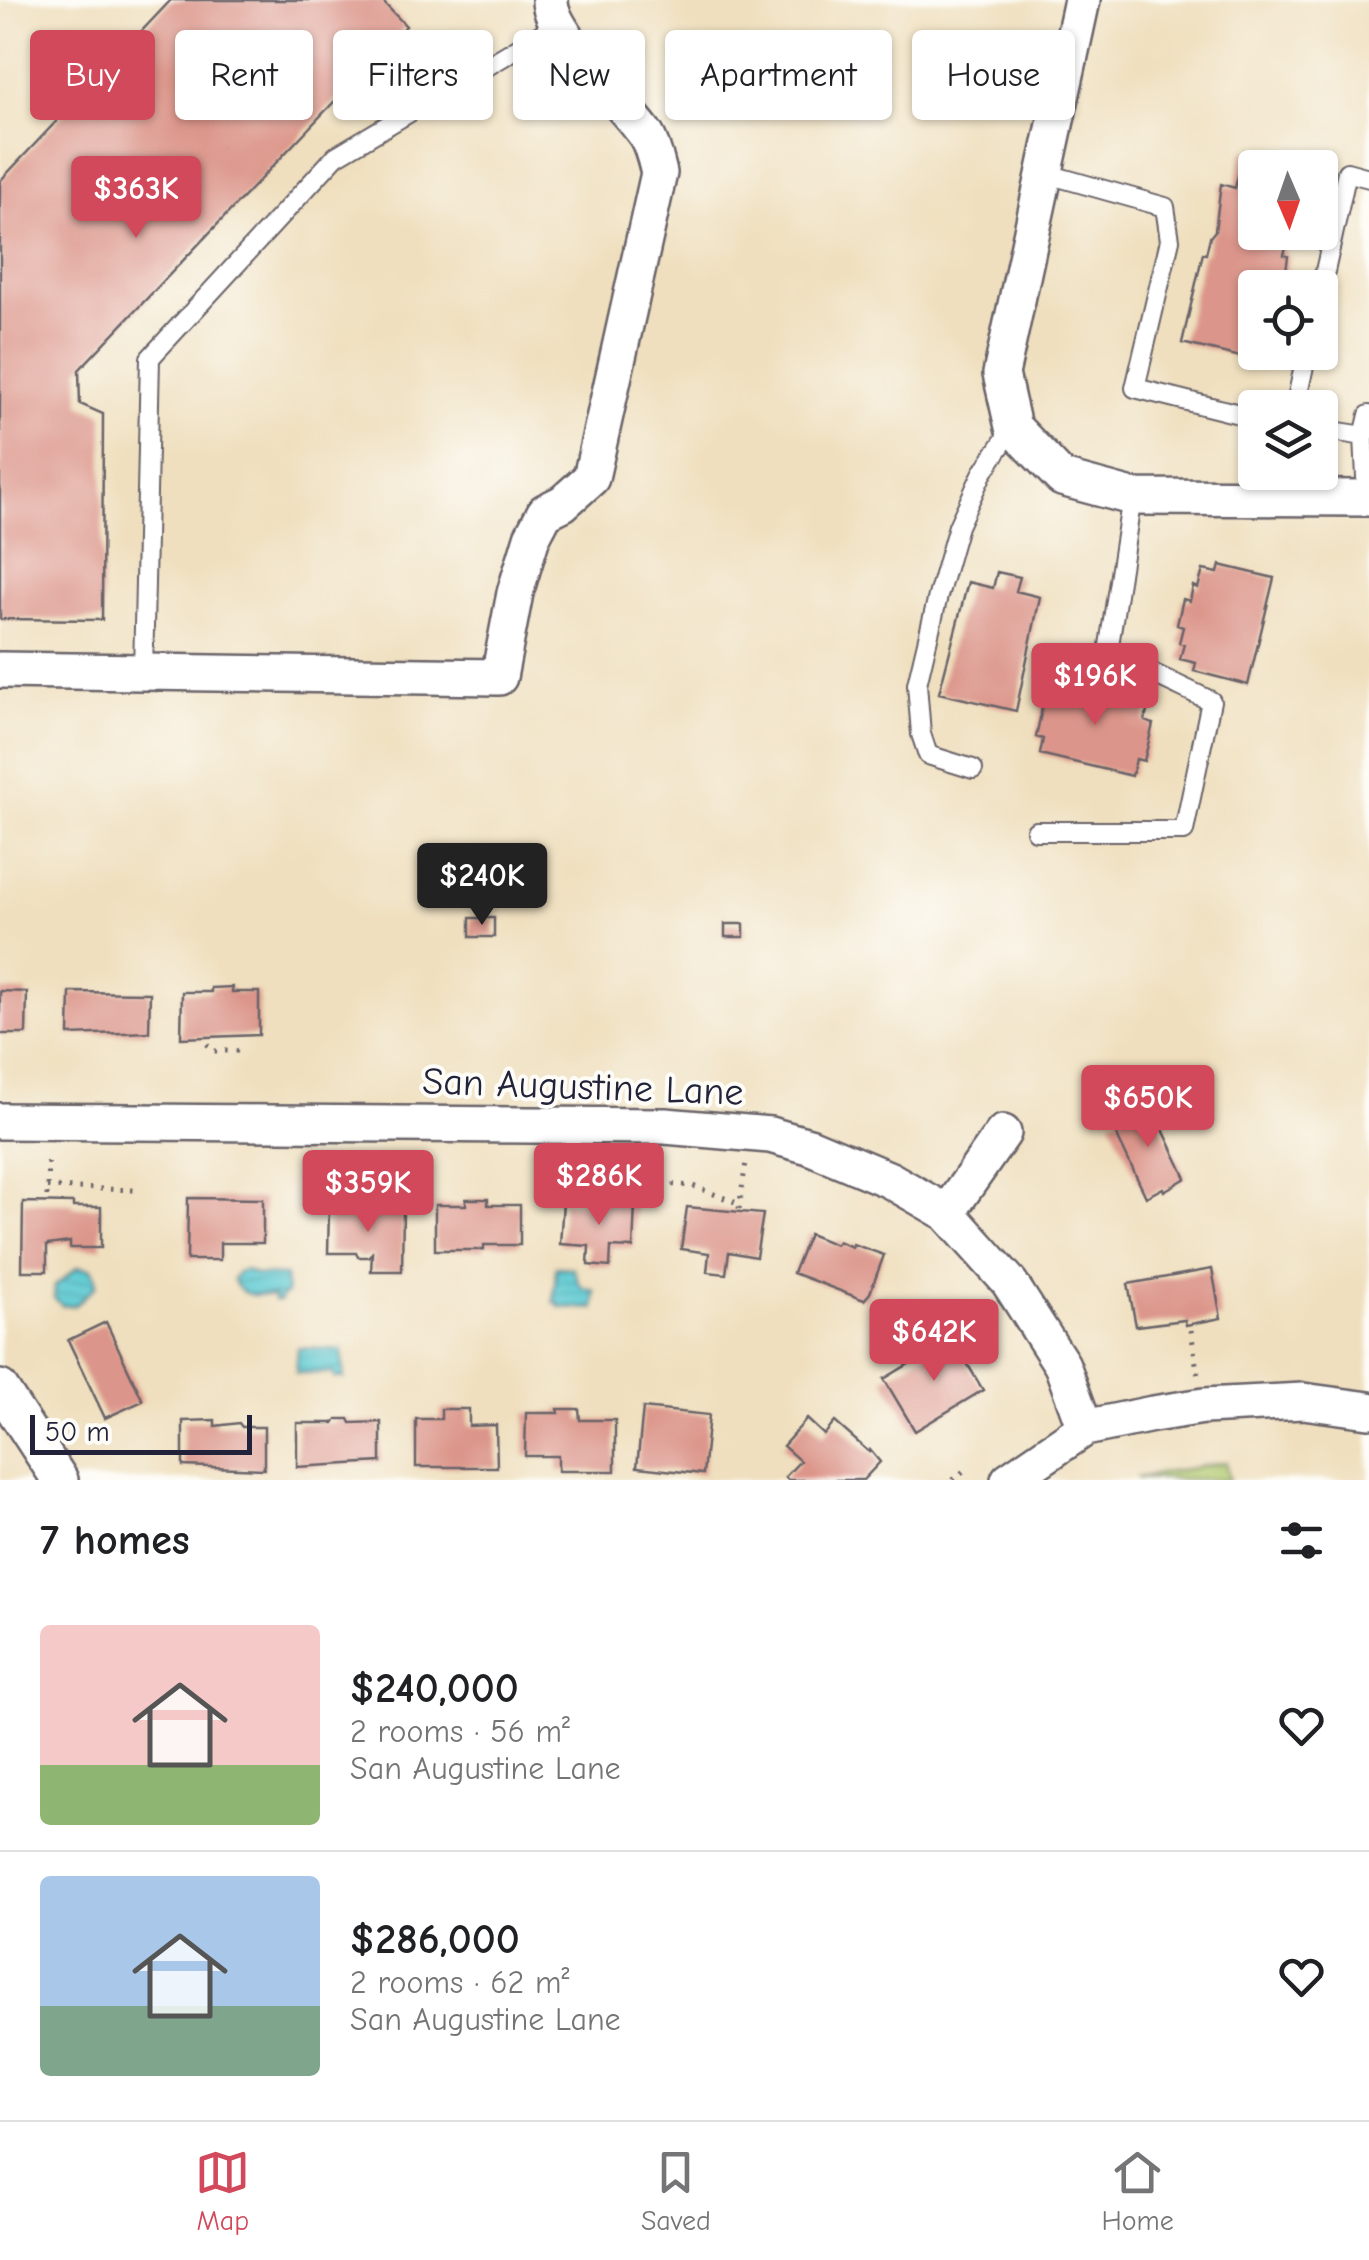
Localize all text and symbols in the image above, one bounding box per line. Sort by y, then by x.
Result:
chip: Buy [30,30,155,120]
chip: Rent [175,30,313,120]
chip: Filters [333,30,493,120]
chip: New [513,30,645,120]
chip: Apartment [665,30,892,120]
chip: House [912,30,1075,120]
north arrow [1238,150,1338,250]
map controls [1238,150,1338,490]
pin: $363K [66,156,206,241]
text: $363K [93,170,179,207]
button: locate [1238,270,1338,370]
button: layers [1238,390,1338,490]
pin: $196K [1025,643,1165,728]
text: $196K [1053,657,1137,694]
pin: $240K [412,843,552,928]
text: $240K [439,857,525,894]
street label: San Augustine Lane [422,1059,744,1115]
pin: $650K [1078,1065,1218,1150]
text: $650K [1103,1079,1193,1116]
pin: $286K [529,1143,669,1228]
pin: $359K [298,1150,438,1235]
text: $286K [556,1157,642,1194]
text: $359K [325,1164,411,1201]
pin: $642K [864,1299,1004,1384]
text: $642K [892,1313,976,1350]
scale bar [30,1410,252,1454]
text: 50 m [45,1416,110,1448]
icon: filters [1274,1513,1329,1568]
text: 7 homes [40,1516,190,1565]
text: $240,000 [350,1664,519,1713]
icon: home [120,1665,240,1785]
icon: heart [1274,1698,1329,1753]
text: 2 rooms · 56 m² [350,1713,570,1750]
text: San Augustine Lane [350,1750,621,1787]
text: $286,000 [350,1915,520,1964]
icon: home [120,1916,240,2036]
icon: heart [1274,1949,1329,2004]
text: 2 rooms · 62 m² [350,1964,569,2001]
text: San Augustine Lane [350,2001,621,2038]
tab: Map [195,2145,250,2237]
tab: Saved [641,2145,711,2237]
tab: Home [1101,2145,1174,2237]

